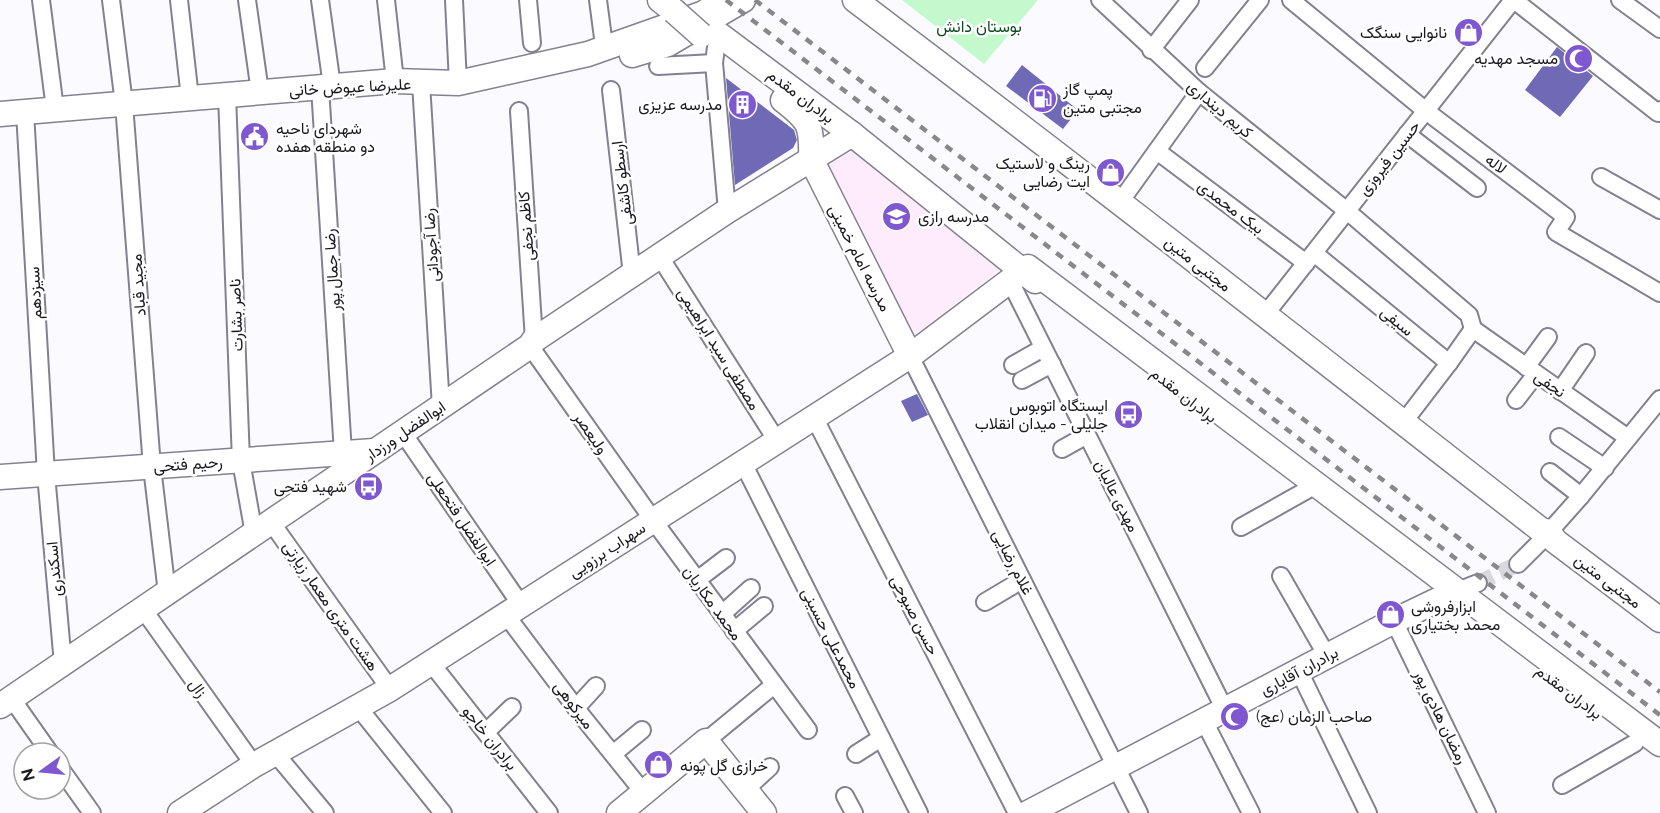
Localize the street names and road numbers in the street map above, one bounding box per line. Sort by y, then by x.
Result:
street label: برادران مقدم [763,65,838,128]
street label: علیرضا عیوض خانی [288,74,412,101]
street label: کریم دینداری [1183,76,1257,143]
street label: حسین فیروزی [1354,117,1425,200]
street label: ارسطو کاشفی [607,140,638,226]
street label: لاله [1481,150,1511,178]
street label: بیک محمدی [1193,176,1268,239]
street label: کاظم نجفی [514,190,539,261]
street label: مدرسه امام خمینی [824,201,895,315]
street label: رضا آجودانی [419,207,444,282]
street label: رضا جمال پور [320,228,346,313]
street label: مجتبی متین [1160,232,1235,297]
street label: مجید قباد [126,253,150,317]
street label: سیزدهم [24,266,47,320]
street label: ناصر بشارت [225,278,248,352]
street label: مصطفی سید ابراهیمی [673,284,764,414]
street label: سیفی [1376,302,1417,341]
street label: برادران مقدم [1147,363,1221,428]
street label: نجفی [1530,367,1569,402]
street label: ابوالفضل ورزدار [360,397,450,466]
street label: ولیعصر [568,408,612,458]
street label: رحیم فتحی [153,452,223,477]
street label: مهدی عالیان [1090,457,1143,536]
street label: ابوالفضل فتحعلی [423,469,500,570]
street label: سهراب برزویی [565,518,650,583]
street label: غلام رضایی [988,526,1038,598]
street label: هشت متری معمار زیارتی [278,537,383,675]
street label: اسکندری [42,541,67,597]
street label: مجتبی متین [1570,550,1645,613]
street label: محمد مکاریان [679,562,746,645]
street label: حسن صبوحی [886,572,943,659]
street label: محمدعلی حسینی [796,584,865,692]
street label: برادران آقایاری [1257,642,1342,700]
street label: برادران مقدم [1531,661,1606,724]
street label: رمضان هادی پور [1408,666,1472,768]
street label: زال [184,675,211,702]
street label: میرکوهی [549,677,598,733]
street label: برادران خاجو [458,702,522,774]

